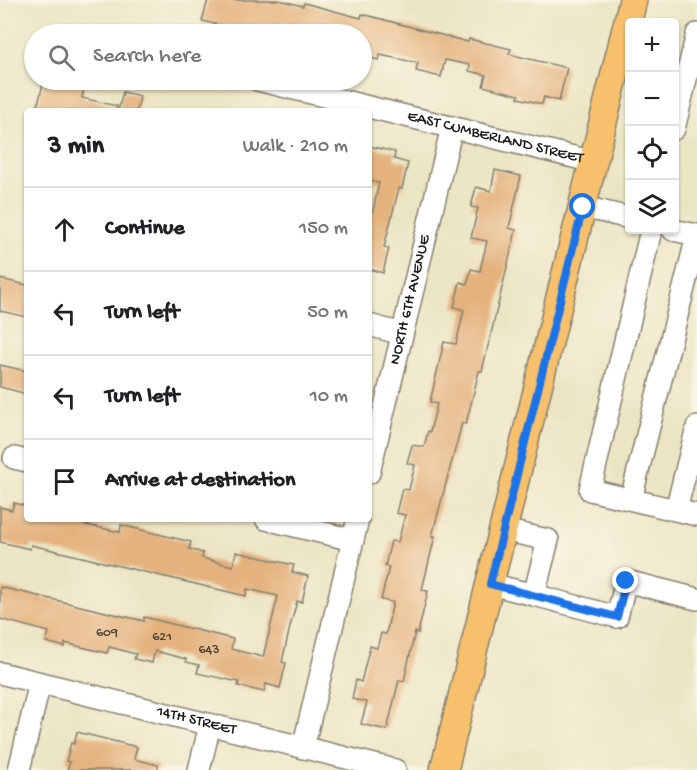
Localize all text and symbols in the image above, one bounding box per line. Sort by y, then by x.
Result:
map controls [625,18,679,234]
button: + [625,18,679,72]
search box [24,24,372,90]
icon: search [45,41,78,74]
text: Search here [93,44,201,70]
button: − [625,72,679,126]
street label: EAST CUMBERLAND STREET [405,107,586,169]
button: locate [625,126,679,180]
text: 3 min [48,132,104,163]
text: Walk · 210 m [243,136,348,159]
button: layers [625,180,679,234]
route start [569,193,595,219]
icon: ahead [48,213,81,246]
text: Continue [105,216,185,242]
text: 150 m [299,218,348,241]
street label: NORTH 6TH AVENUE [386,232,435,367]
icon: left [48,297,81,330]
text: Turn left [105,300,179,326]
text: 50 m [307,302,348,325]
icon: left [48,381,81,414]
text: Turn left [105,384,179,410]
text: 10 m [310,386,348,409]
icon: arrive [48,465,81,498]
text: Arrive at destination [105,468,295,494]
route end [612,567,638,593]
house number: 609 [96,625,118,642]
house number: 621 [152,629,172,646]
house number: 643 [199,642,220,659]
street label: 14TH STREET [154,702,239,740]

